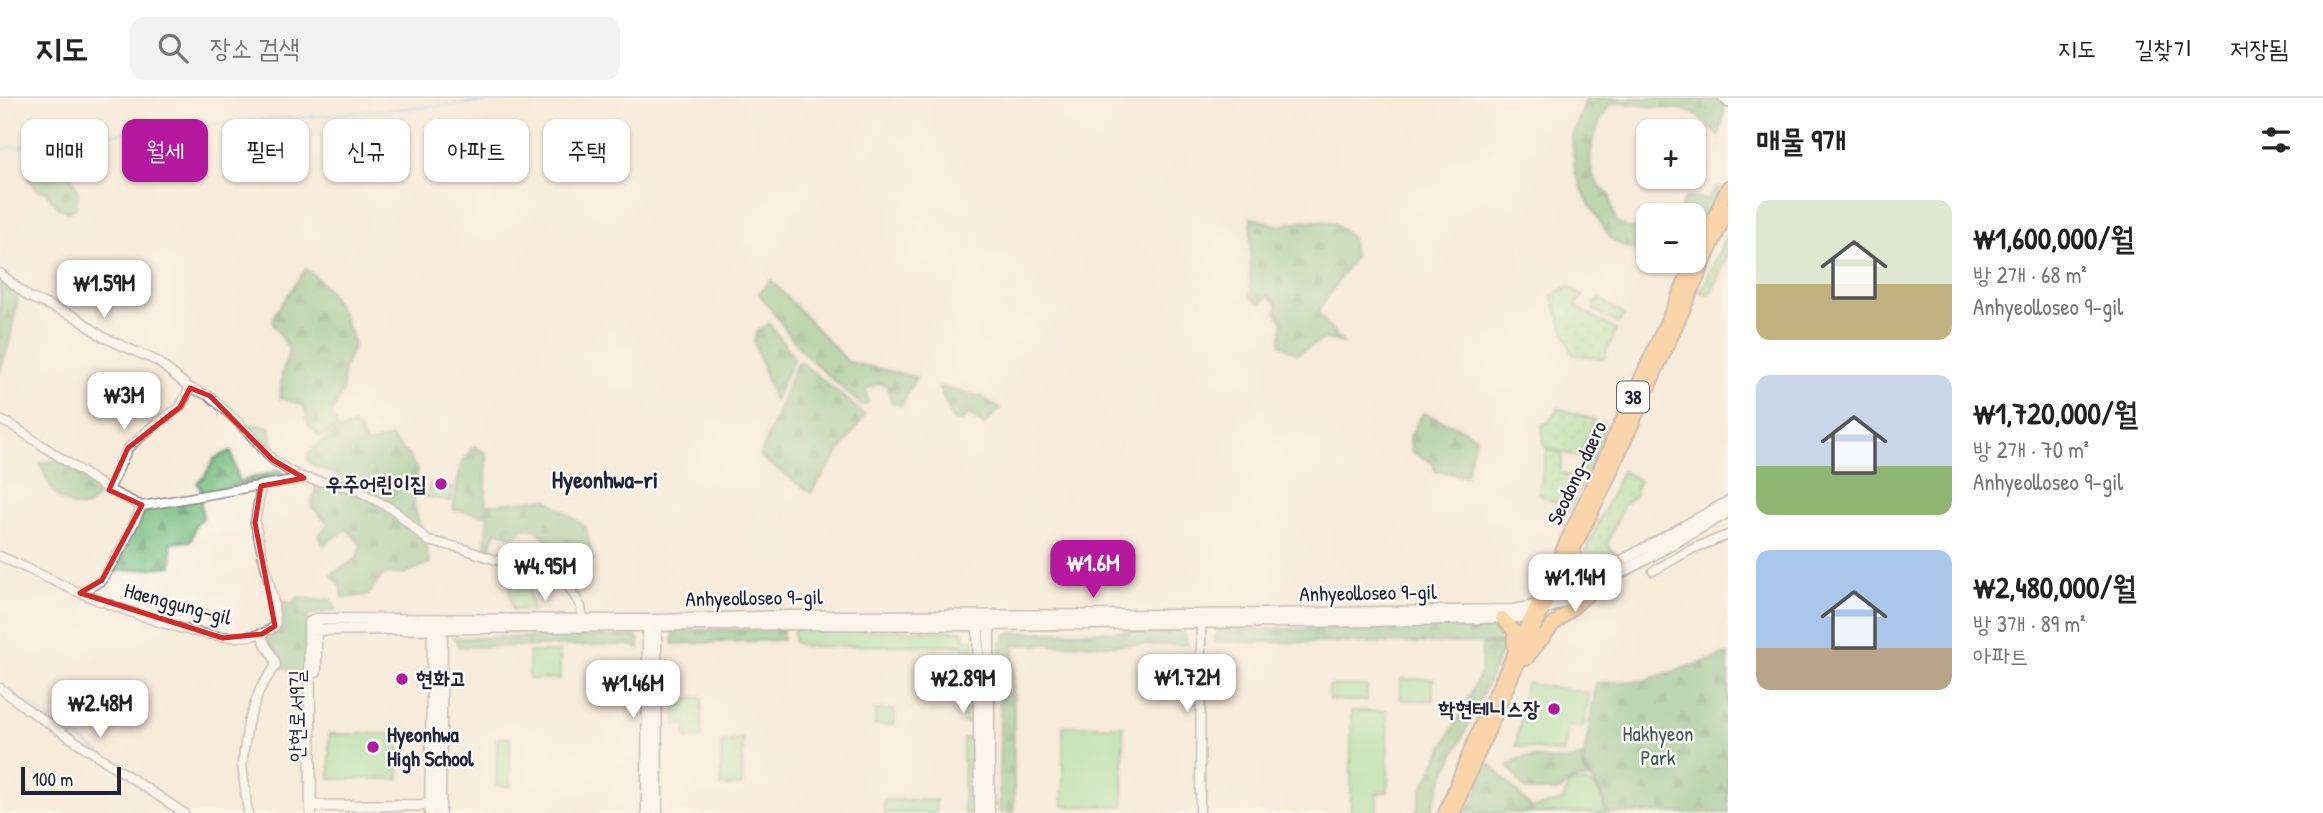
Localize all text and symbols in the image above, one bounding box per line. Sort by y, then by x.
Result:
search box [130,17,620,80]
text: 지도 [35,26,88,70]
icon: search [154,29,192,67]
text: 장소 검색 [210,30,300,65]
text: 지도 [2058,32,2096,64]
text: 길찾기 [2134,32,2192,64]
text: 저장됨 [2230,32,2288,64]
chip: 매매 [21,119,108,182]
chip: 월세 [122,119,208,182]
chip: 필터 [222,119,309,182]
chip: 신규 [323,119,410,182]
chip: 아파트 [424,119,529,182]
chip: 주택 [543,119,630,182]
map controls [1636,119,1706,273]
button: + [1636,119,1706,189]
text: 매물 9개 [1756,120,1846,160]
icon: filters [2257,121,2295,159]
button: − [1636,203,1706,273]
text: ₩1,600,000/월 [1973,218,2134,258]
icon: home [1812,228,1896,312]
text: 방 2개 · 68 m² [1973,259,2087,290]
pin: ₩1.59M [47,260,161,320]
text: ₩1.59M [73,267,135,298]
text: Anhyeolloseo 9-gil [1973,291,2123,322]
pin: ₩3M [90,372,158,432]
text: ₩3M [103,379,145,410]
road number: 38 [1617,382,1649,412]
text: ₩1,720,000/월 [1973,393,2138,433]
icon: home [1812,403,1896,487]
street label: Seodong-daero [1540,416,1613,530]
text: 방 2개 · 70 m² [1973,434,2089,465]
district label: Hyeonhwa-ri [552,463,658,496]
text: Anhyeolloseo 9-gil [1973,466,2123,497]
place label: 우주어린이집 [326,469,427,498]
marker: 우주어린이집 [433,476,449,492]
pin: ₩1.6M [1044,540,1142,600]
pin: ₩4.95M [488,544,602,603]
text: ₩1.6M [1066,547,1120,578]
text: ₩4.95M [514,550,576,581]
pin: ₩1.14M [1518,554,1632,614]
text: ₩1.14M [1544,561,1606,592]
text: ₩2,480,000/월 [1973,567,2136,607]
street label: Haenggung-gil [121,575,235,632]
street label: Anhyeolloseo 9-gil [1299,577,1437,608]
icon: home [1812,578,1896,662]
street label: Anhyeolloseo 9-gil [685,582,823,613]
text: 방 3개 · 89 m² [1973,608,2085,639]
text: 아파트 [1973,640,2029,671]
pin: ₩1.72M [1130,654,1244,714]
pin: ₩2.89M [906,656,1020,715]
pin: ₩1.46M [576,660,690,720]
text: ₩1.72M [1154,661,1220,692]
text: ₩2.89M [931,662,995,693]
place label: 현화고 [416,664,467,693]
text: ₩1.46M [602,667,664,698]
street label: 안현로서9길 [282,670,311,762]
marker: 현화고 [394,671,410,687]
pin: ₩2.48M [43,680,157,740]
text: ₩2.48M [67,687,133,718]
place label: 학현테니스장 [1438,694,1540,723]
marker: 학현테니스장 [1546,701,1562,717]
park label: Hakhyeon Park [1623,719,1693,772]
place label: Hyeonhwa High School [387,720,474,774]
marker: Hyeonhwa High School [365,739,381,755]
scale bar [21,764,121,796]
text: 100 m [32,766,73,792]

